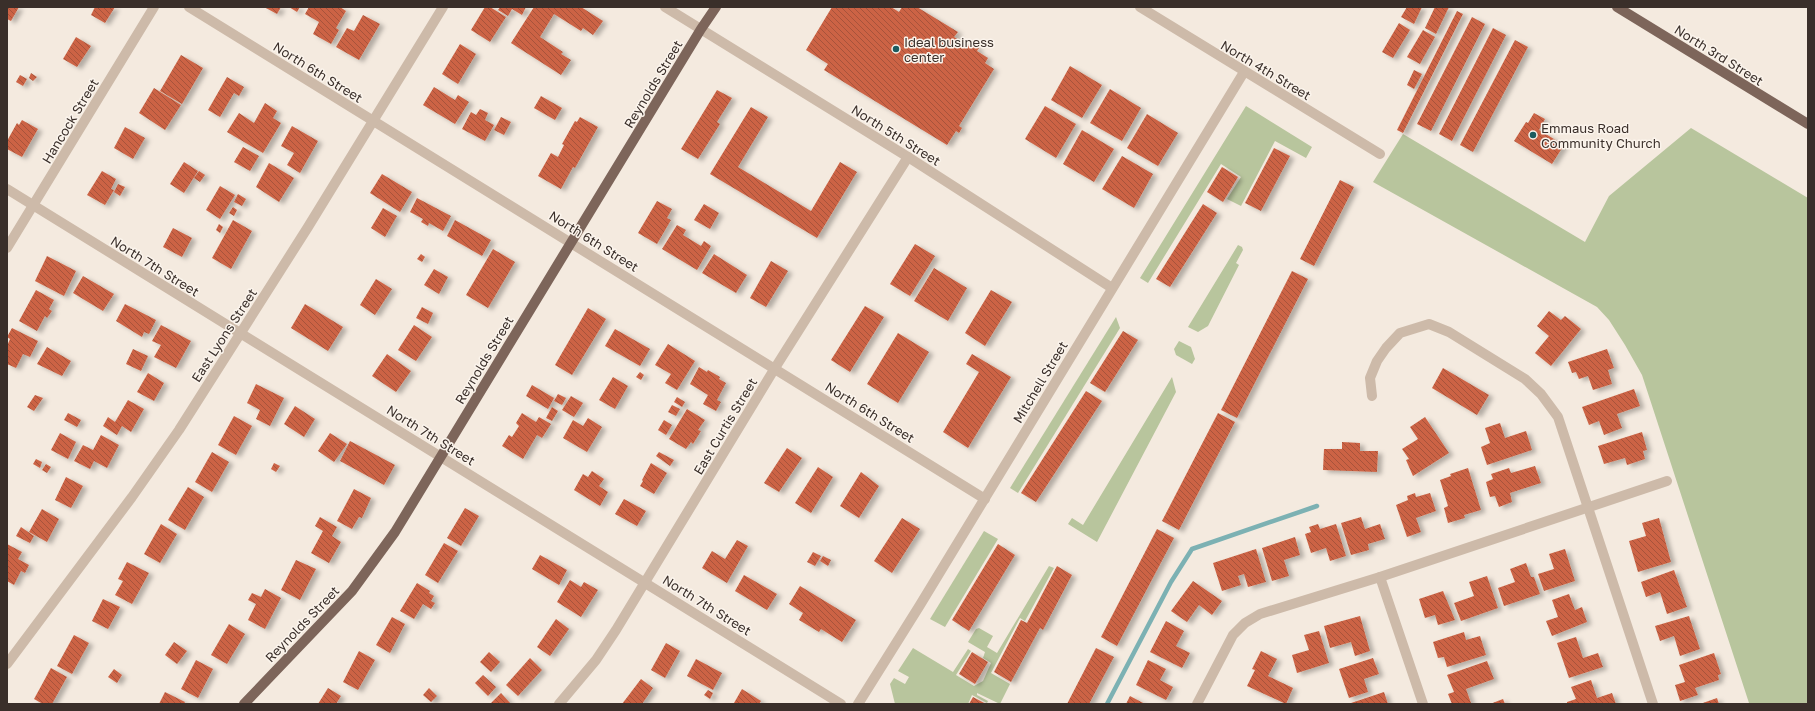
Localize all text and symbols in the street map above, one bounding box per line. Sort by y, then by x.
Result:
street label: North 3rd Street [1672,21,1766,89]
place label: Ideal business center [904,34,994,65]
street label: Reynolds Street [620,37,686,131]
street label: North 4th Street [1218,37,1314,103]
street label: North 6th Street [270,38,366,106]
marker: Ideal business center [891,44,901,54]
street label: Hancock Street [38,76,102,166]
street label: North 5th Street [849,101,943,169]
place label: Emmaus Road Community Church [1541,120,1661,151]
marker: Emmaus Road Community Church [1528,130,1538,140]
street label: North 6th Street [546,207,642,275]
street label: North 7th Street [108,232,202,300]
street label: East Lyons Street [188,285,260,385]
street label: Reynolds Street [451,313,517,407]
street label: Mitchell Street [1009,338,1071,426]
street label: East Curtis Street [690,375,760,477]
street label: North 6th Street [822,378,918,446]
street label: North 7th Street [384,401,478,469]
street label: North 7th Street [660,571,754,639]
street label: Reynolds Street [262,583,342,665]

